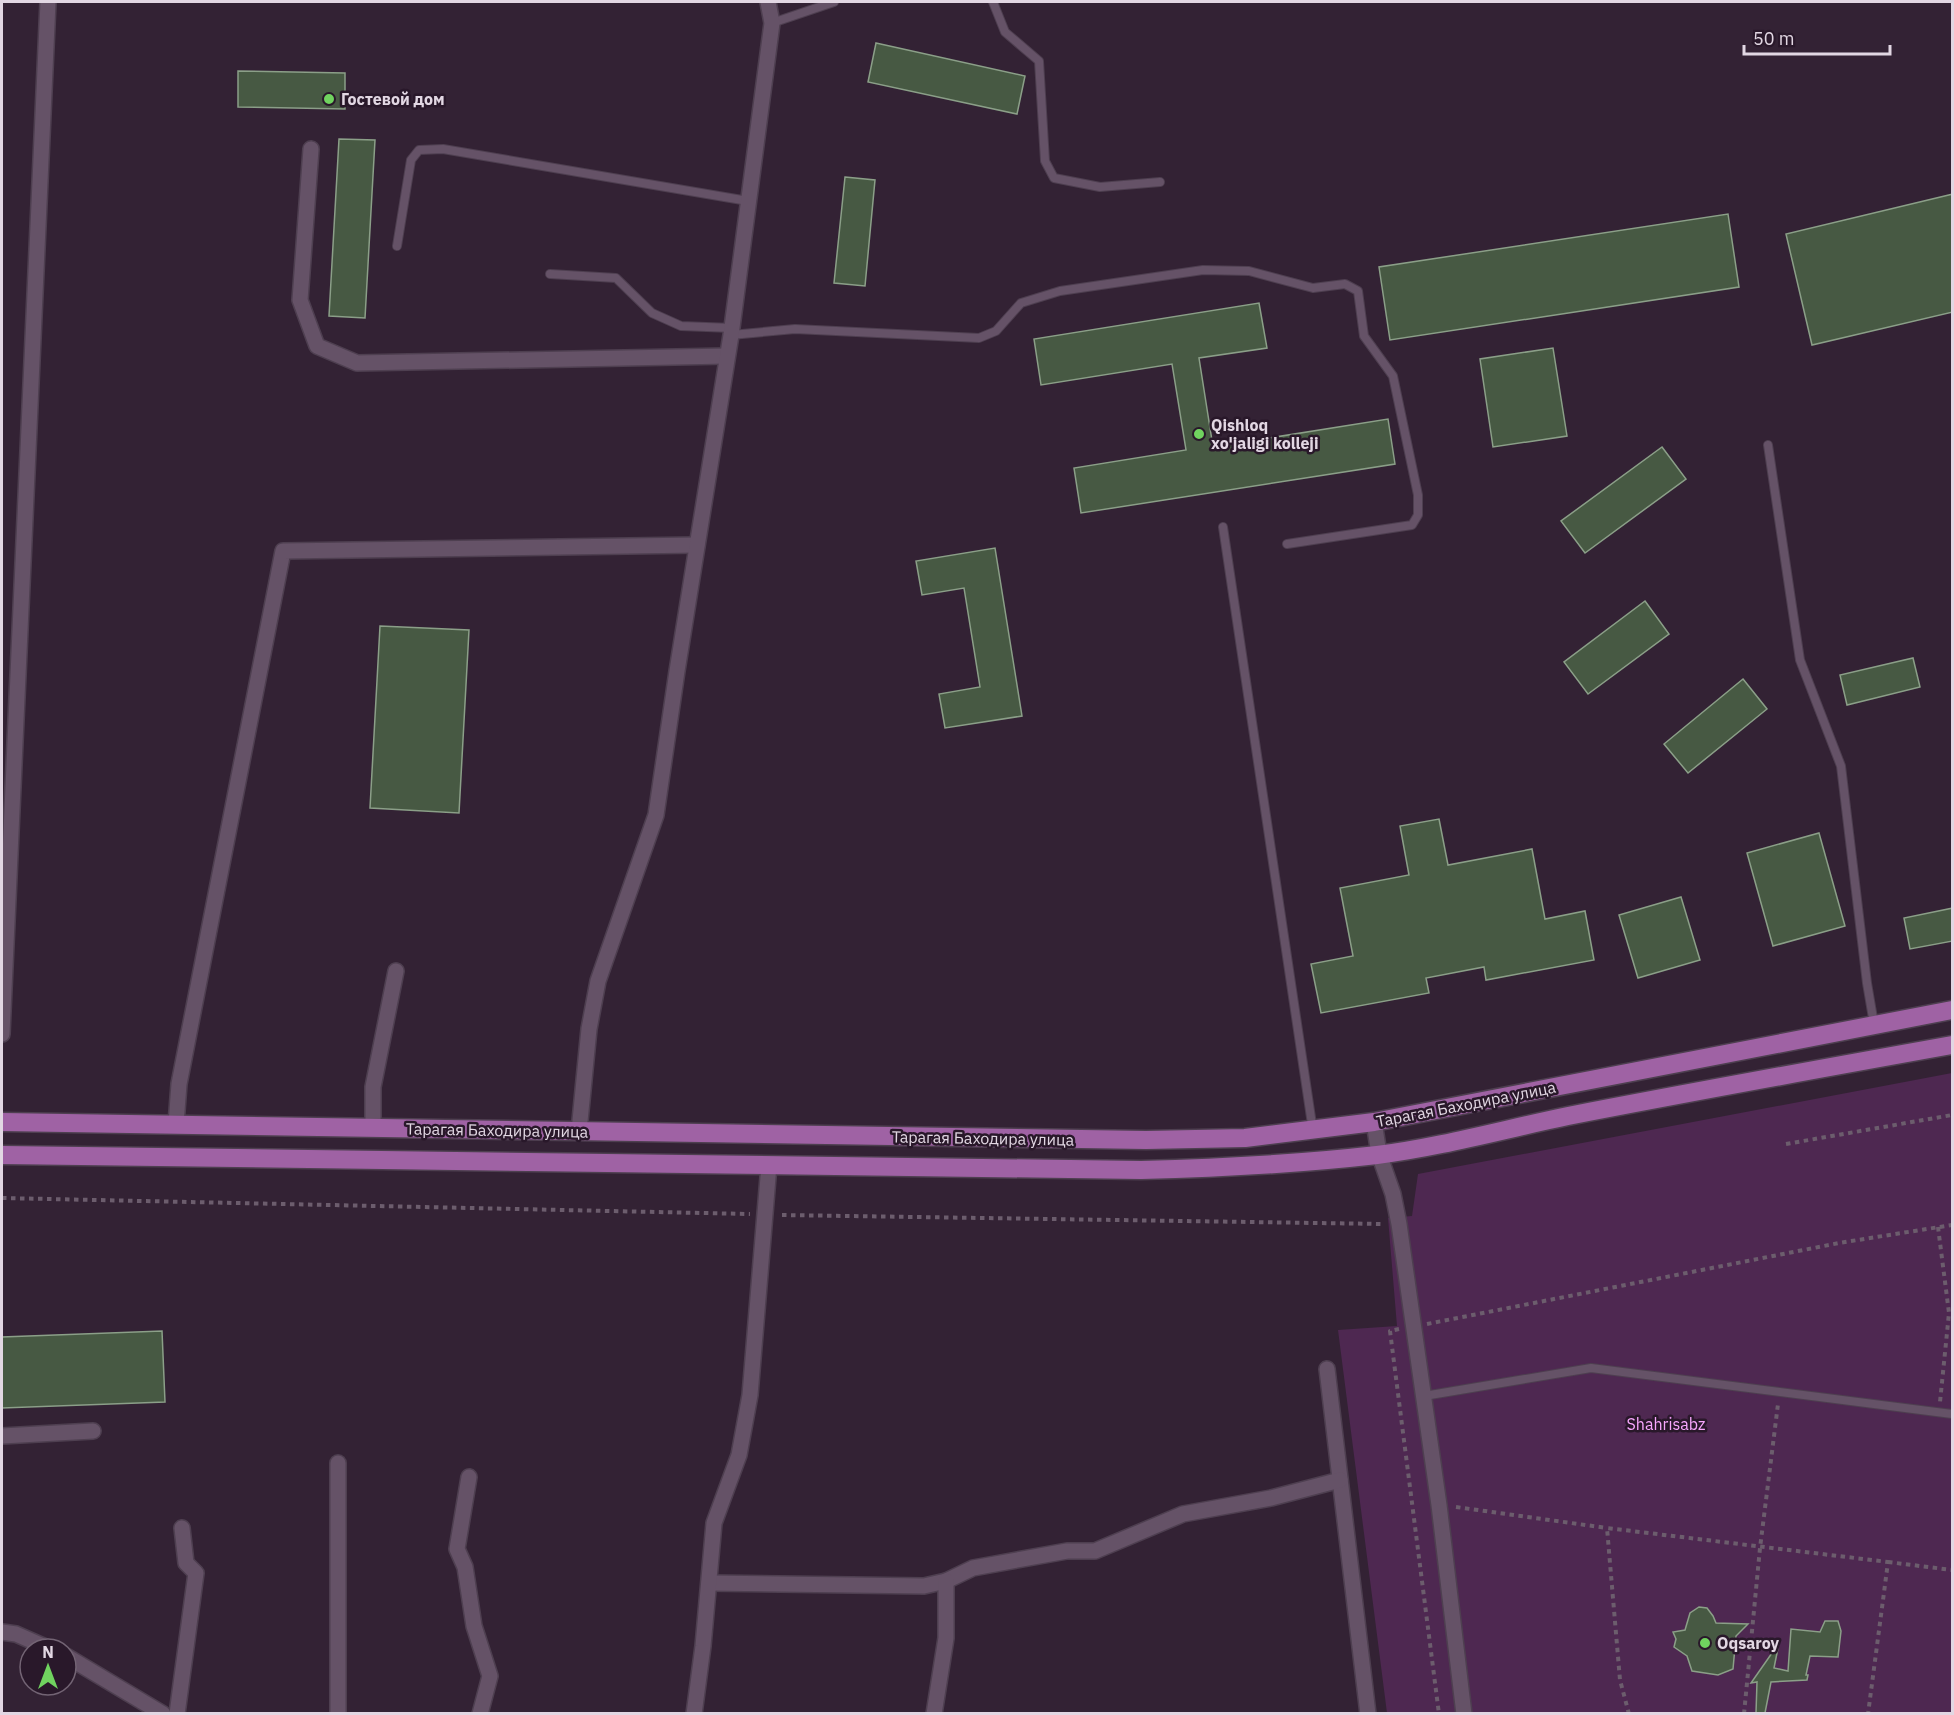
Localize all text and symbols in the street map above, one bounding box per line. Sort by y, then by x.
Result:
scale bar [1744,18,1890,56]
text: 50 m [1753,27,1795,50]
place label: Гостевой дом [341,89,445,109]
marker: Гостевой дом [322,92,336,106]
place label: Qishloq xo'jaligi kolleji [1211,415,1319,453]
marker: Qishloq xo'jaligi kolleji [1192,427,1206,441]
street label: Тарагая Баходира улица [1375,1077,1558,1131]
street label: Тарагая Баходира улица [406,1118,589,1142]
street label: Тарагая Баходира улица [892,1126,1075,1150]
park label: Shahrisabz [1627,1414,1705,1434]
place label: Oqsaroy [1717,1633,1780,1653]
marker: Oqsaroy [1698,1636,1712,1650]
north arrow [18,1637,78,1697]
text: N [42,1642,54,1662]

